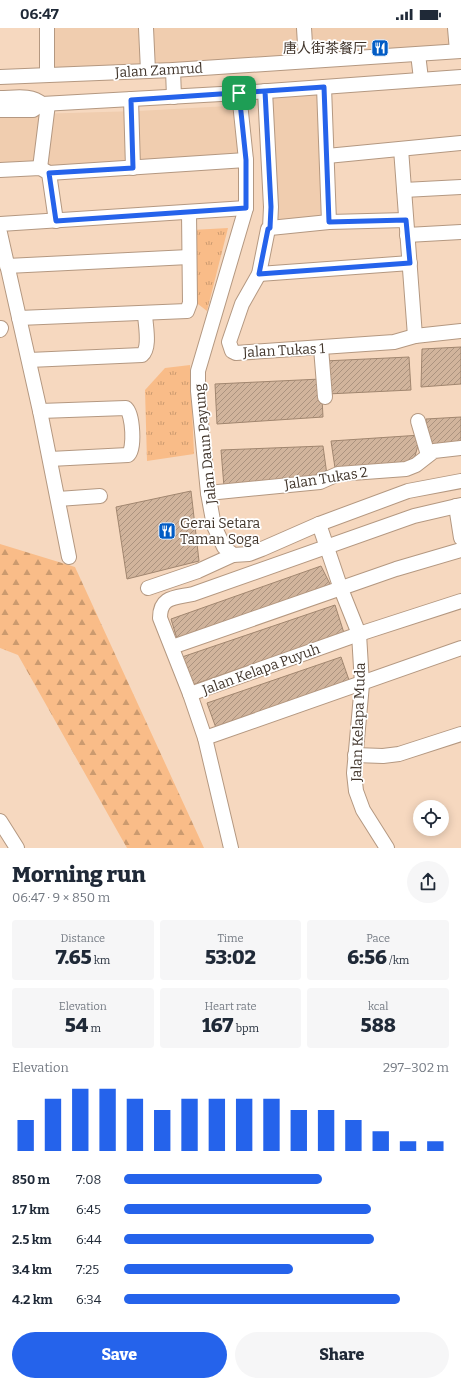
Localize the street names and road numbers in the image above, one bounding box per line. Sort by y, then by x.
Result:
street label: Jalan Zamrud [114,60,203,81]
street label: Jalan Tukas 1 [242,340,326,361]
street label: Jalan Daun Payung [191,383,220,506]
street label: Jalan Tukas 2 [282,464,369,494]
street label: Jalan Kelapa Puyuh [199,640,323,699]
street label: Jalan Kelapa Muda [348,662,369,783]

